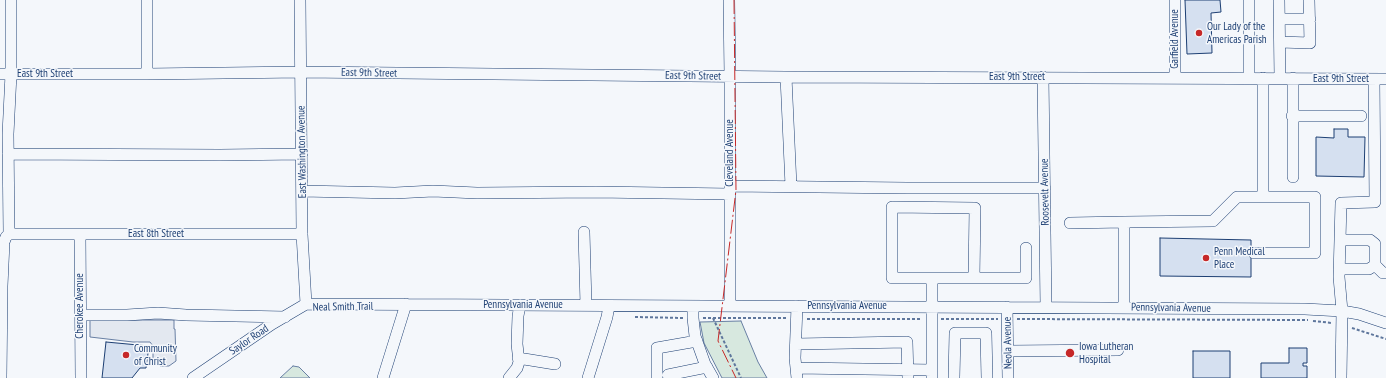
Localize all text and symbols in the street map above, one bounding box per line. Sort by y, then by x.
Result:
street label: Garfield Avenue [1168,9,1182,69]
place label: Our Lady of the Americas Parish [1207,20,1267,46]
marker: Our Lady of the Americas Parish [1194,28,1204,38]
street label: East 9th Street [341,66,397,80]
street label: East 9th Street [17,67,73,81]
street label: East 9th Street [665,69,721,83]
street label: East 9th Street [989,70,1045,84]
street label: East 9th Street [1313,72,1369,86]
street label: East Washington Avenue [295,105,309,199]
street label: Cleveland Avenue [723,119,737,187]
street label: Roosevelt Avenue [1038,158,1052,226]
street label: East 8th Street [128,227,184,241]
place label: Penn Medical Place [1214,245,1265,271]
marker: Penn Medical Place [1201,253,1211,263]
street label: Cherokee Avenue [73,273,87,339]
street label: Pennsylvania Avenue [483,298,563,312]
street label: Pennsylvania Avenue [807,299,887,313]
street label: Neal Smith Trail [313,300,373,314]
street label: Pennsylvania Avenue [1131,301,1211,315]
street label: Neola Avenue [1001,317,1015,369]
street label: Saylor Road [227,322,271,358]
place label: Iowa Lutheran Hospital [1079,340,1133,366]
place label: Community of Christ [134,342,177,368]
marker: Iowa Lutheran Hospital [1064,347,1076,359]
marker: Community of Christ [121,350,131,360]

